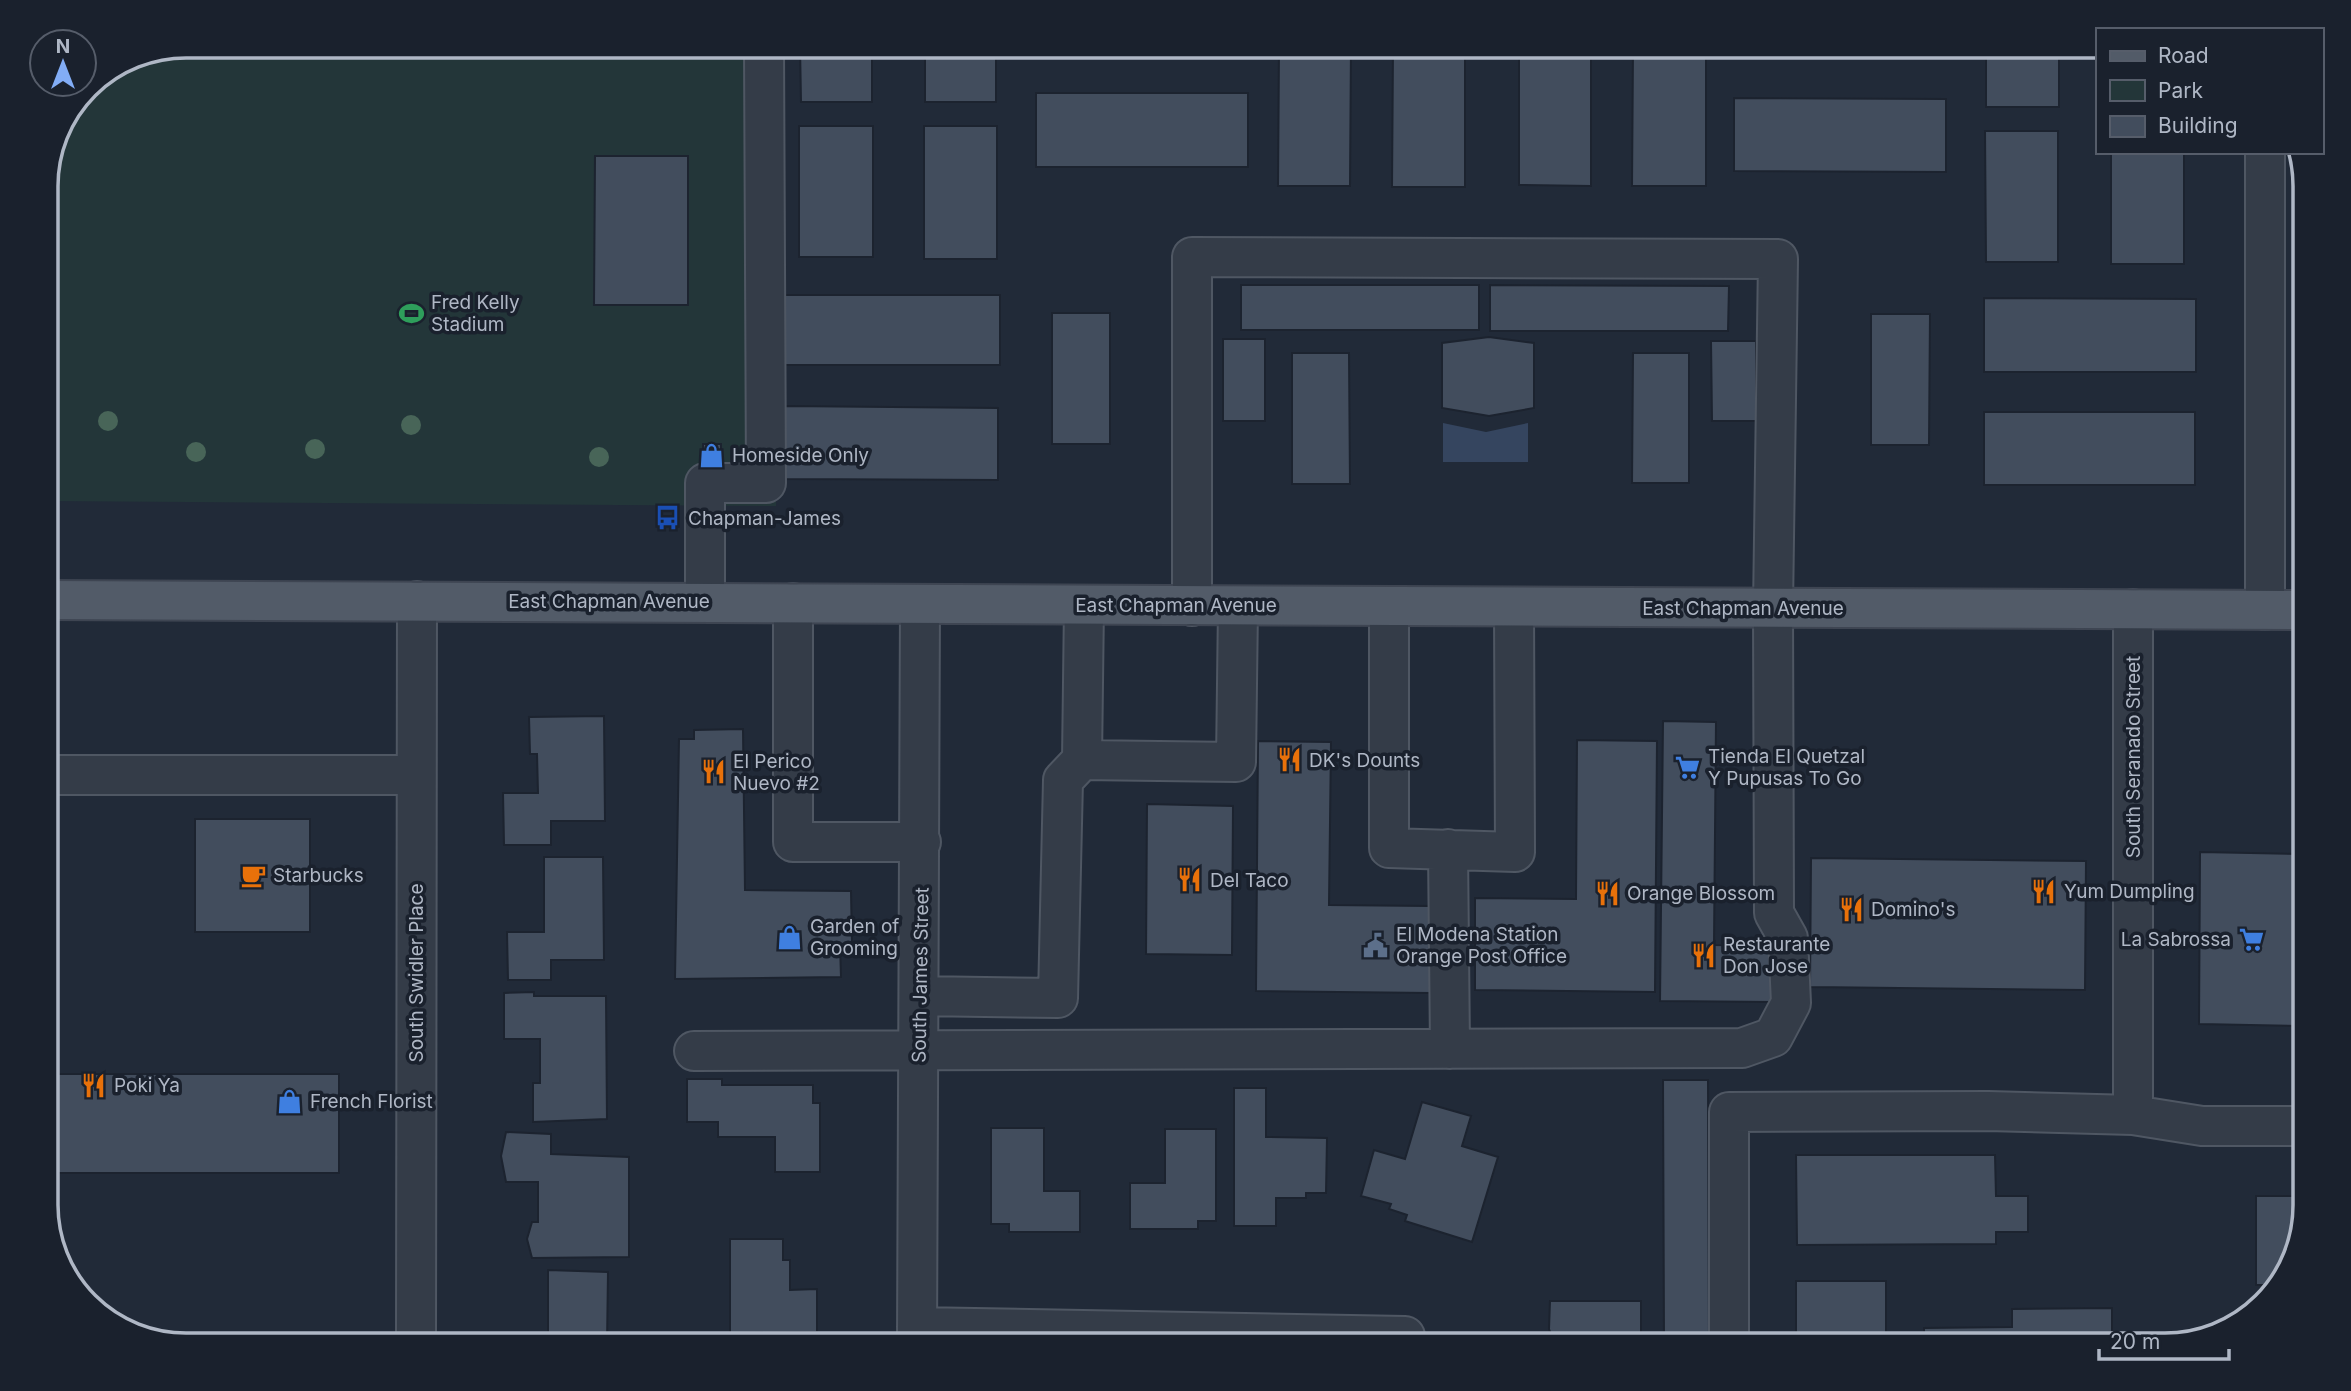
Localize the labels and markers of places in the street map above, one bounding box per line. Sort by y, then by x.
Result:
place label: Fred Kelly Stadium [431,291,520,336]
sports icon: Fred Kelly Stadium [397,299,425,327]
shop icon: Homeside Only [698,441,726,469]
place label: Homeside Only [732,444,869,467]
bus stop icon: Chapman-James [654,504,682,532]
place label: Chapman-James [688,507,841,530]
place label: Tienda El Quetzal Y Pupusas To Go [1708,745,1865,790]
restaurant icon: DK's Dounts [1275,746,1303,774]
place label: DK's Dounts [1309,749,1420,772]
place label: El Perico Nuevo #2 [733,750,820,795]
supermarket icon: Tienda El Quetzal Y Pupusas To Go [1674,753,1702,781]
restaurant icon: El Perico Nuevo #2 [699,758,727,786]
cafe icon: Starbucks [239,861,267,889]
place label: Starbucks [273,864,364,887]
restaurant icon: Del Taco [1176,866,1204,894]
place label: Del Taco [1210,869,1289,892]
restaurant icon: Yum Dumpling [2030,877,2058,905]
restaurant icon: Orange Blossom [1593,879,1621,907]
place label: Yum Dumpling [2064,880,2195,903]
place label: Orange Blossom [1627,882,1775,905]
restaurant icon: Domino's [1837,895,1865,923]
place label: Domino's [1871,898,1955,921]
place label: Garden of Grooming [810,915,899,960]
shop icon: Garden of Grooming [776,923,804,951]
place label: El Modena Station Orange Post Office [1396,923,1567,968]
supermarket icon: La Sabrossa [2237,925,2265,953]
place label: La Sabrossa [2121,928,2231,951]
public building icon: El Modena Station Orange Post Office [1362,931,1390,959]
place label: Restaurante Don Jose [1723,933,1830,978]
restaurant icon: Restaurante Don Jose [1689,941,1717,969]
restaurant icon: Poki Ya [80,1071,108,1099]
place label: Poki Ya [114,1074,180,1097]
shop icon: French Florist [276,1087,304,1115]
place label: French Florist [310,1090,433,1113]

